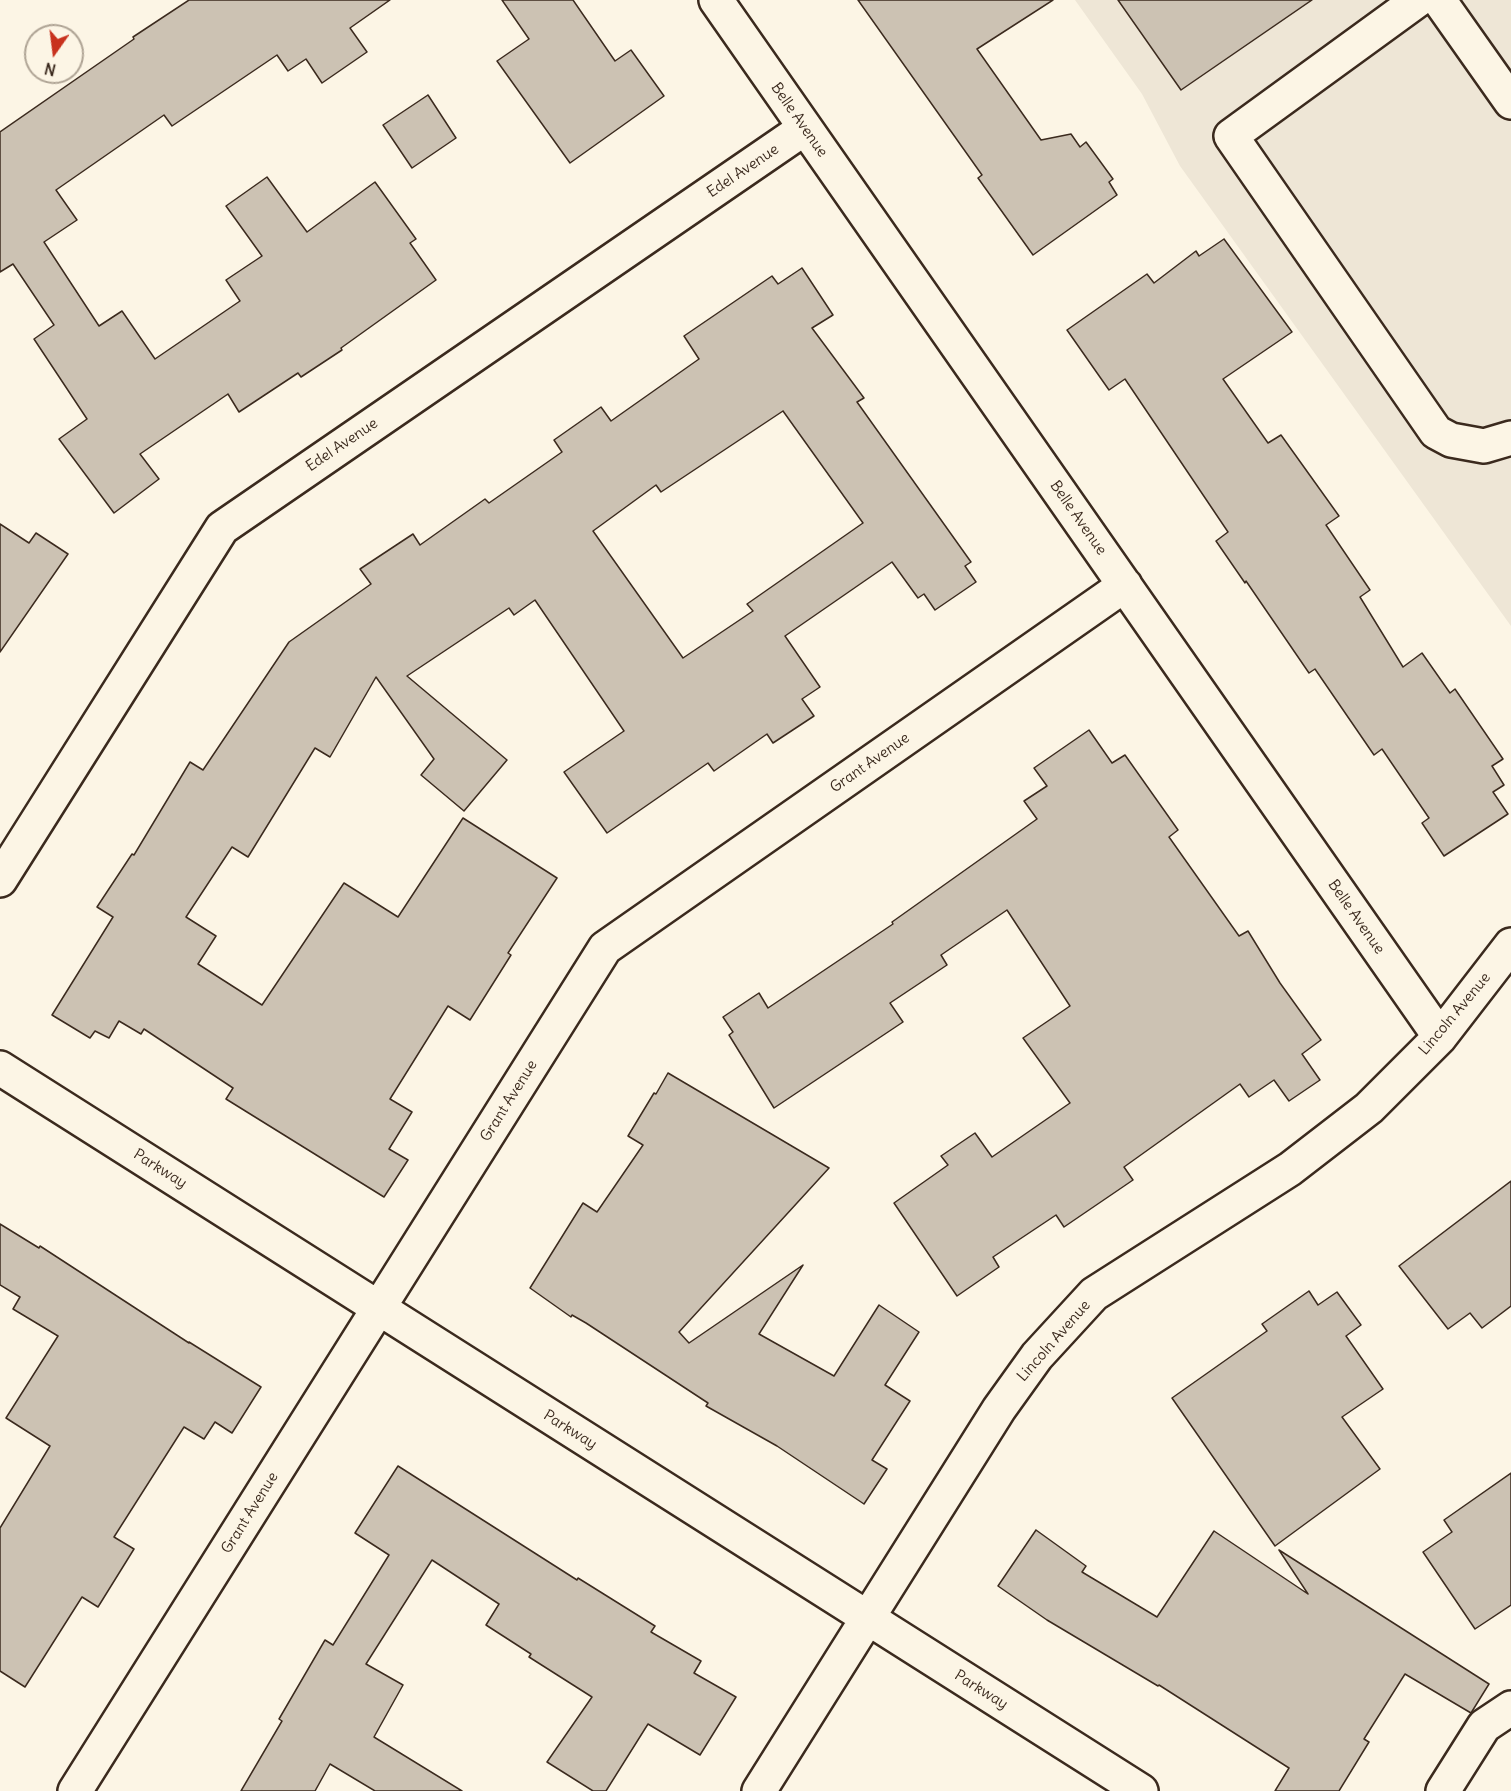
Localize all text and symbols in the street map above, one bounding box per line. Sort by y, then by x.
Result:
north arrow [24,24,84,84]
text: N [42,58,58,81]
street label: Belle Avenue [767,79,831,161]
street label: Edel Avenue [704,140,782,202]
street label: Edel Avenue [303,414,381,476]
street label: Belle Avenue [1046,477,1110,559]
street label: Grant Avenue [827,729,913,797]
street label: Belle Avenue [1324,876,1388,958]
street label: Lincoln Avenue [1415,969,1495,1059]
street label: Grant Avenue [477,1057,541,1145]
street label: Parkway [130,1146,190,1192]
street label: Lincoln Avenue [1014,1297,1094,1385]
street label: Parkway [540,1407,600,1453]
street label: Grant Avenue [218,1469,282,1557]
street label: Parkway [951,1667,1011,1713]

